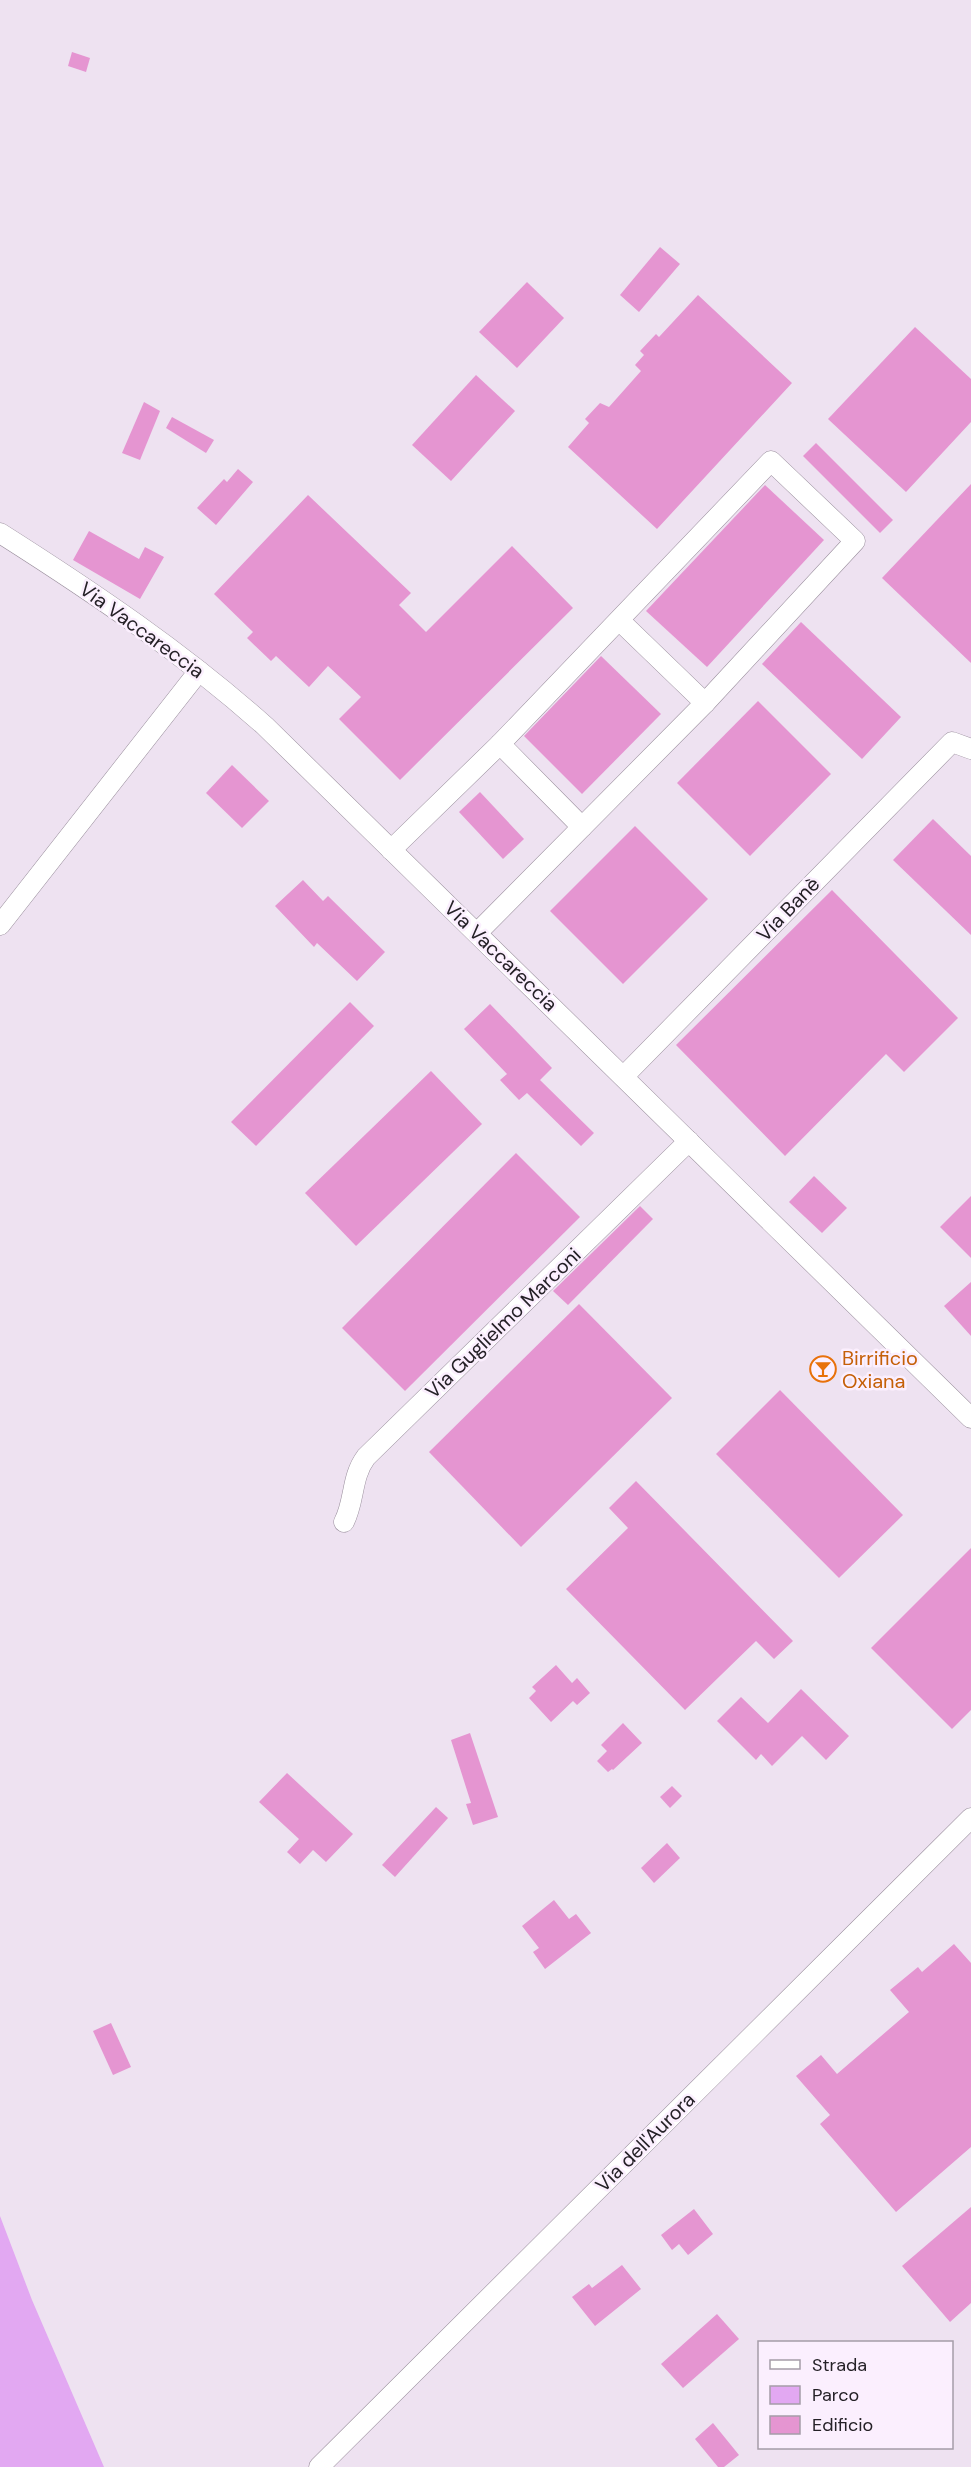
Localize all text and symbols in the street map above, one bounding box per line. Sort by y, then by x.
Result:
street label: Via Vaccareccia [74,576,210,684]
street label: Via Banè [751,871,825,947]
street label: Via Vaccareccia [439,895,563,1017]
street label: Via Guglielmo Marconi [420,1242,586,1404]
place label: Birrificio Oxiana [842,1345,918,1394]
bar icon: Birrificio Oxiana [808,1354,838,1384]
street label: Via dell'Aurora [590,2087,700,2197]
legend [758,2341,953,2449]
text: Strada [812,2353,867,2377]
text: Parco [812,2383,859,2407]
text: Edificio [812,2413,873,2437]

